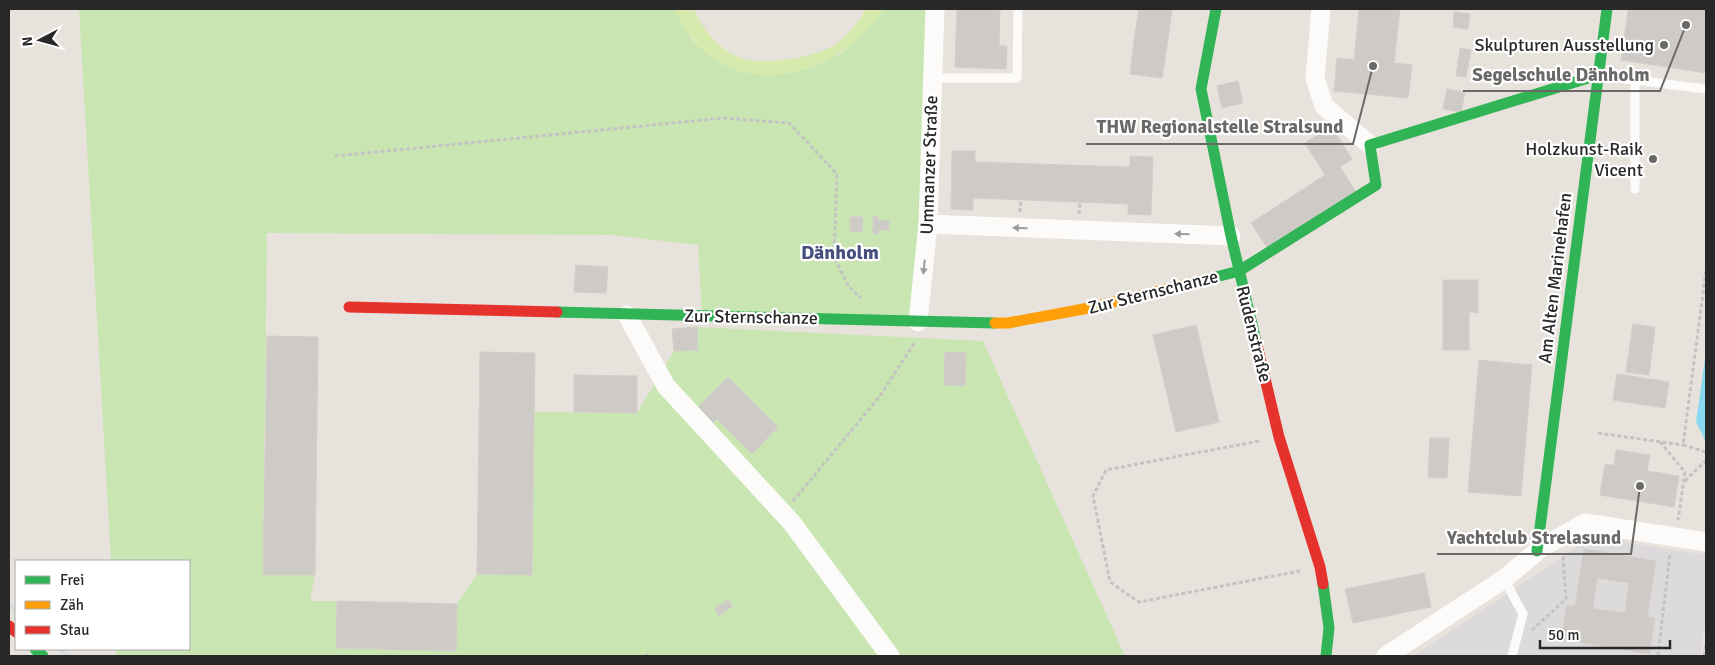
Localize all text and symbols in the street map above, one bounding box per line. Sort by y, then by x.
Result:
north arrow [15,15,65,65]
place label: Skulpturen Ausstellung [1474,34,1654,56]
text: N [19,36,37,47]
marker: Skulpturen Ausstellung [1658,39,1670,51]
callout: Segelschule Dänholm [1463,57,1660,91]
text: Segelschule Dänholm [1472,63,1650,87]
street label: Ummanzer Straße [916,95,942,235]
callout: THW Regionalstelle Stralsund [1086,110,1353,144]
text: THW Regionalstelle Stralsund [1097,115,1343,139]
place label: Holzkunst-Raik Vicent [1525,138,1643,181]
marker: Holzkunst-Raik Vicent [1647,153,1659,165]
street label: Am Alten Marinehafen [1534,191,1576,365]
one-way arrow [1011,224,1027,232]
one-way arrow [1174,230,1190,238]
district label: Dänholm [801,240,879,265]
one-way arrow [920,259,928,275]
street label: Zur Sternschanze [1086,265,1220,319]
street label: Rudenstraße [1231,283,1277,385]
street label: Zur Sternschanze [684,305,818,329]
callout: Yachtclub Strelasund [1437,520,1631,554]
text: Yachtclub Strelasund [1446,526,1621,550]
legend [15,560,190,650]
text: Frei [60,571,84,589]
text: Zäh [60,596,84,614]
scale bar [1540,618,1670,650]
text: Stau [60,621,89,639]
text: 50 m [1548,626,1579,644]

